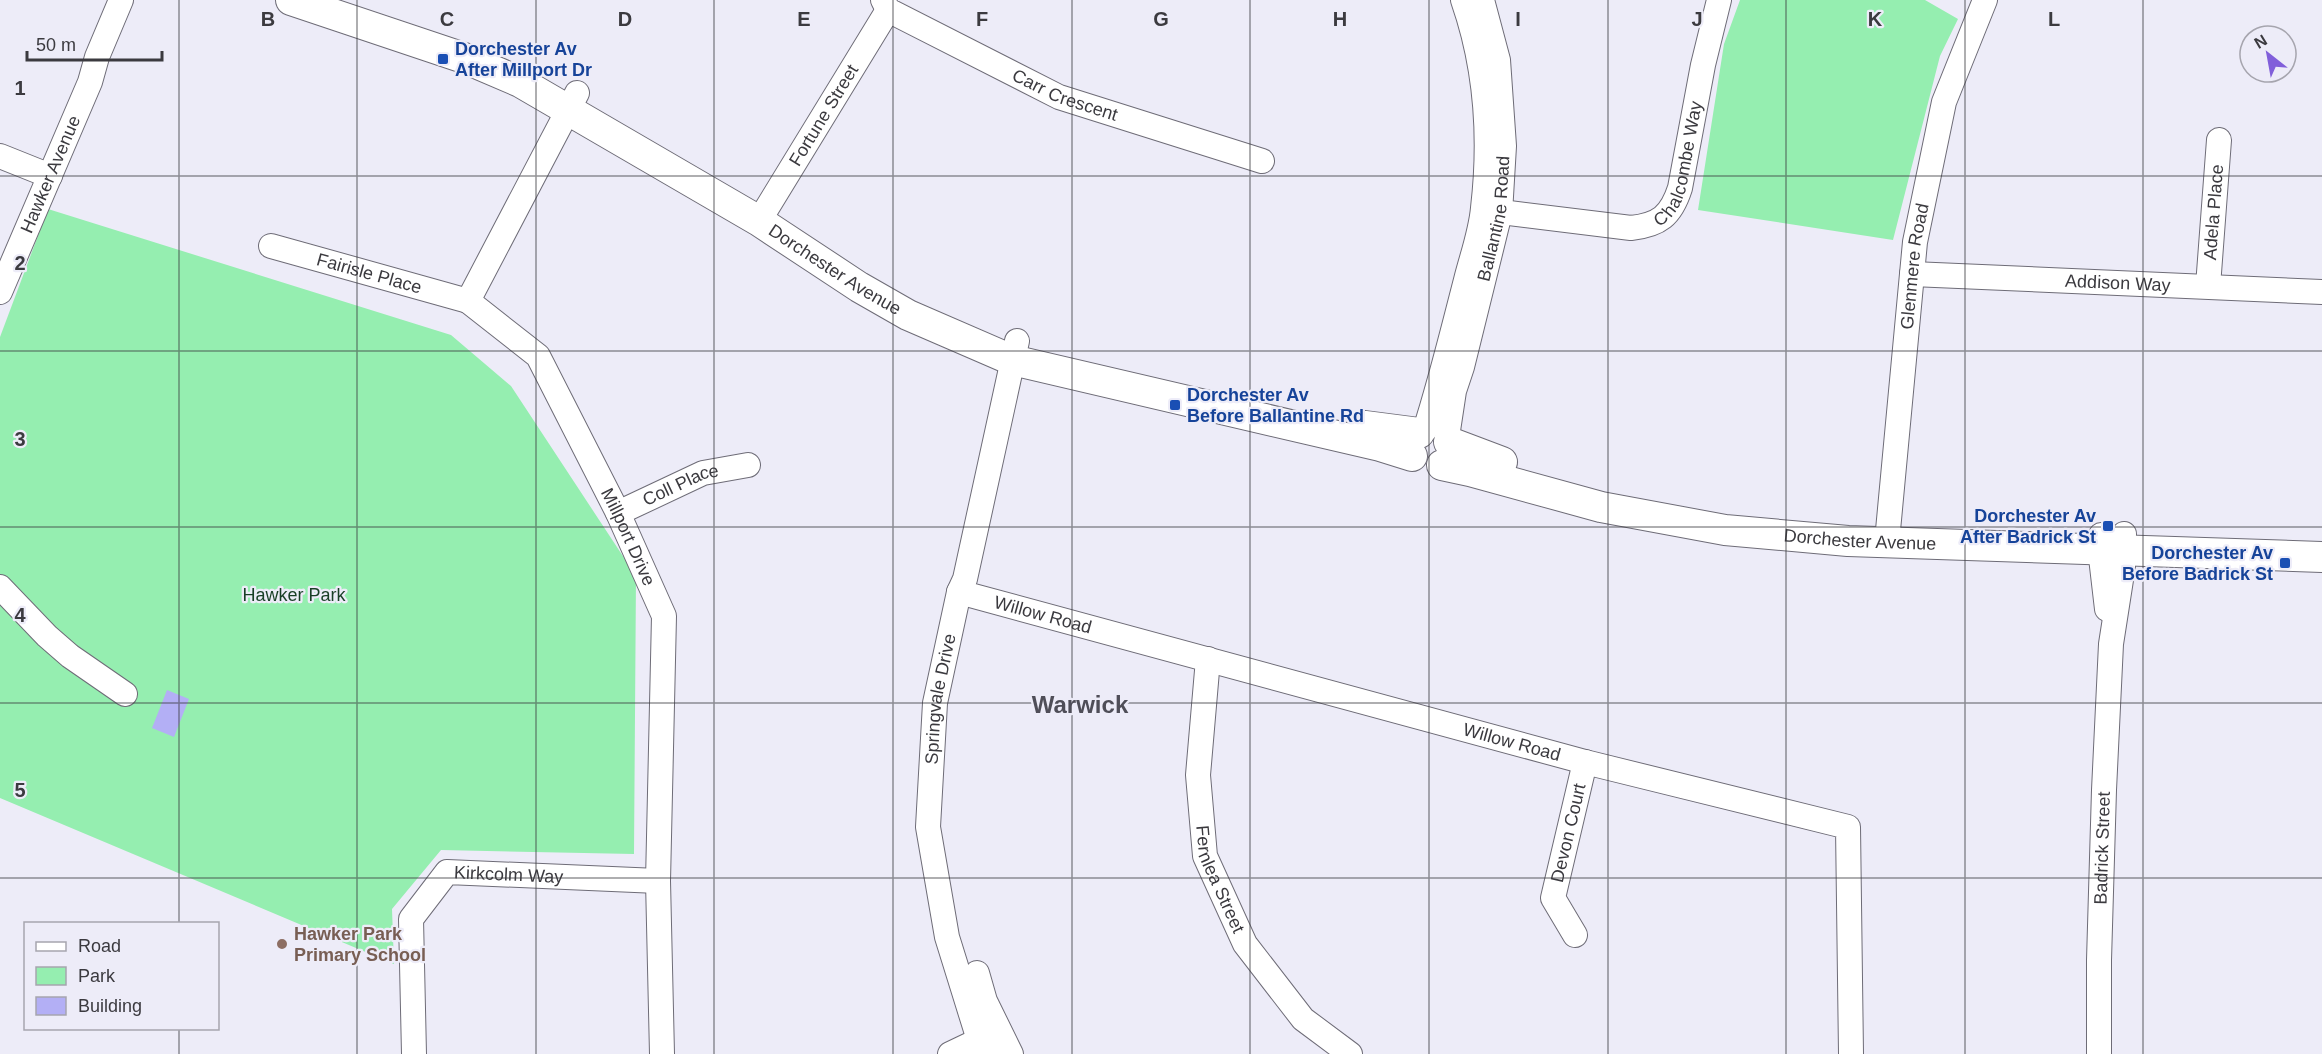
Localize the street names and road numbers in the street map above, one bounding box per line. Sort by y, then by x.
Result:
street label: Fortune Street [785,61,862,170]
street label: Carr Crescent [1009,65,1120,125]
street label: Chalcombe Way [1650,99,1706,231]
street label: Hawker Avenue [16,113,84,236]
street label: Ballantine Road [1474,155,1513,283]
street label: Adela Place [2200,164,2227,261]
street label: Glenmere Road [1897,202,1933,330]
street label: Dorchester Avenue [765,220,905,319]
street label: Fairisle Place [314,249,424,298]
street label: Addison Way [2065,271,2171,295]
street label: Coll Place [639,460,720,510]
street label: Millport Drive [597,485,659,589]
street label: Dorchester Avenue [1783,525,1937,554]
street label: Willow Road [992,592,1094,638]
street label: Springvale Drive [922,632,960,765]
street label: Willow Road [1461,719,1563,765]
street label: Devon Court [1547,781,1590,884]
street label: Badrick Street [2091,791,2114,905]
street label: Fernlea Street [1192,824,1249,936]
street label: Kirkcolm Way [454,862,564,887]

